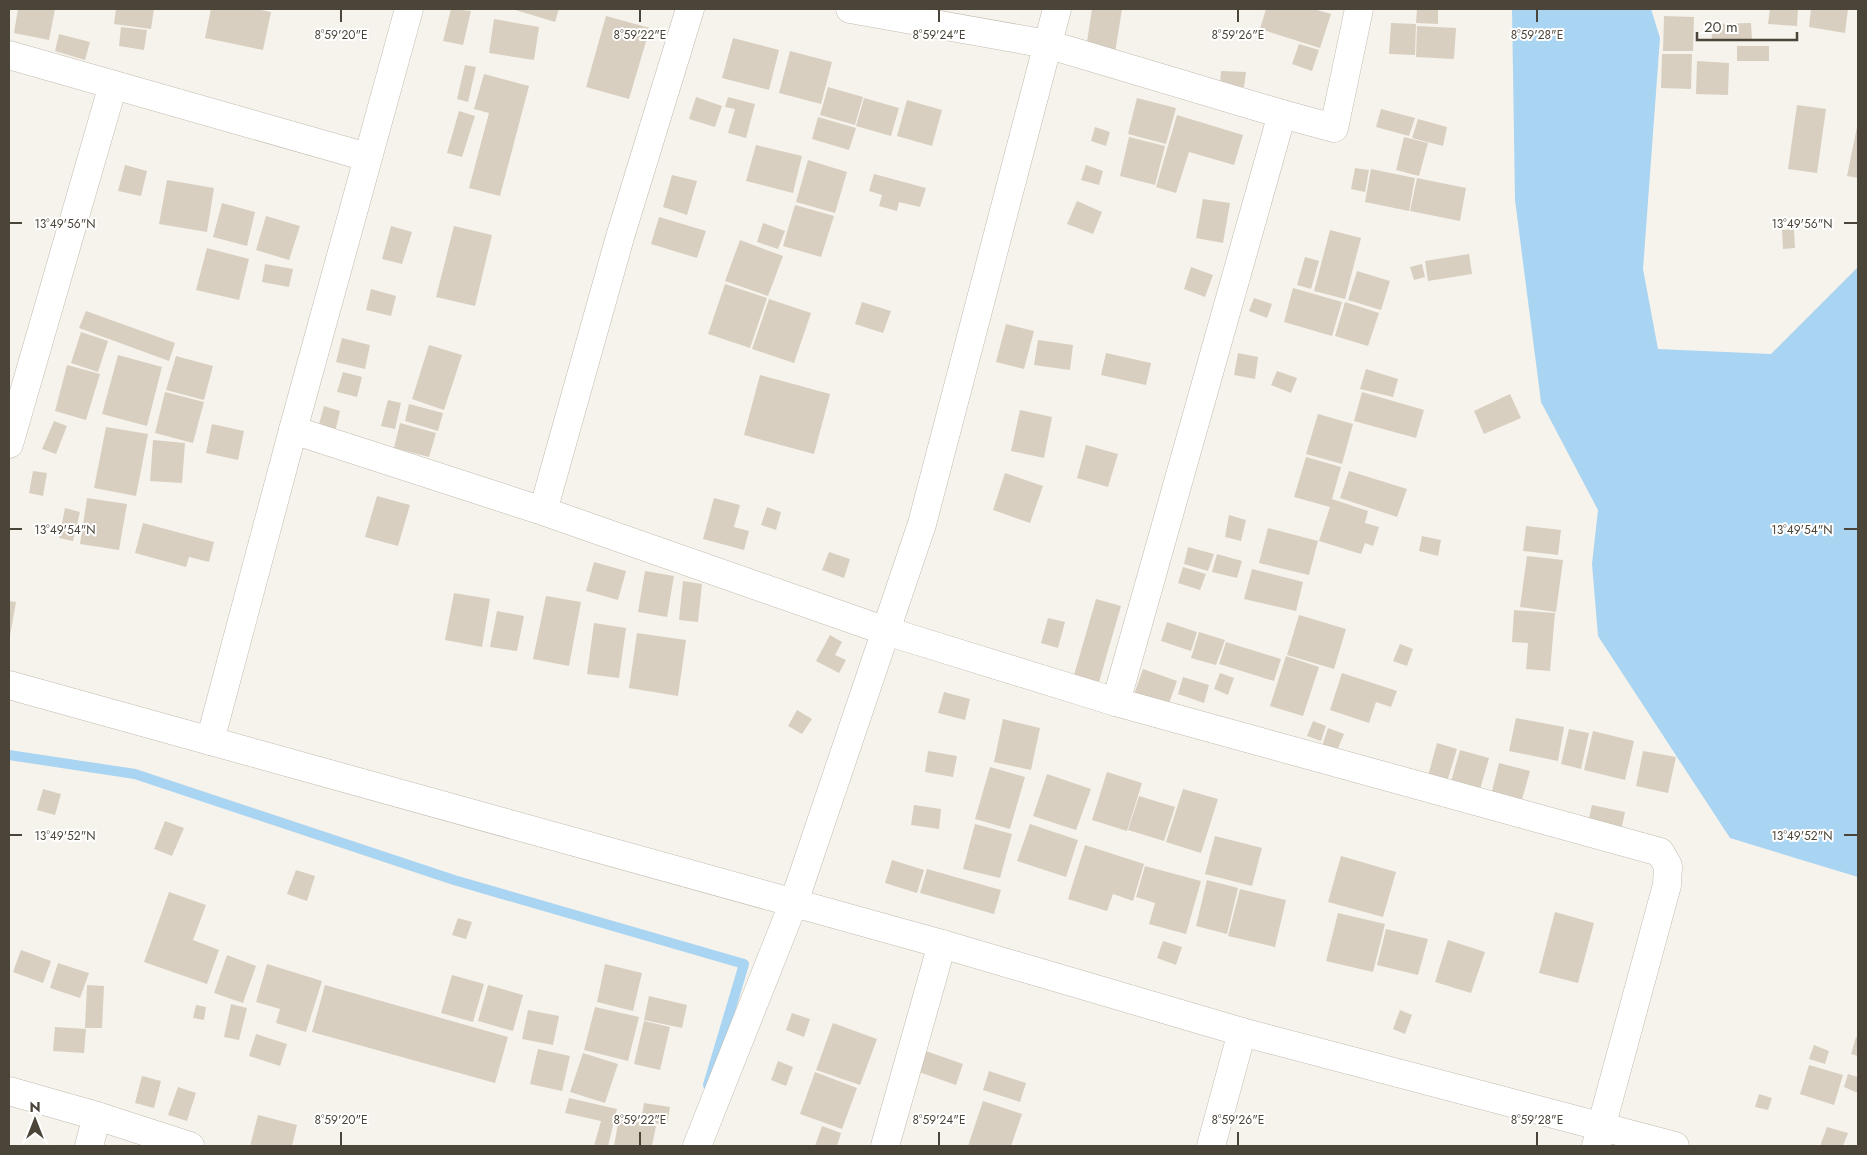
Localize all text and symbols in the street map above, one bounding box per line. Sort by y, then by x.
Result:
scale bar [1697,10,1797,42]
text: 20 m [1704,16,1738,38]
text: 8°59'20"E [314,26,368,44]
text: 8°59'22"E [614,26,666,44]
text: 8°59'24"E [913,26,966,44]
text: 8°59'26"E [1212,26,1264,44]
text: 8°59'28"E [1511,26,1563,44]
text: 13°49'56"N [34,215,96,233]
text: 13°49'56"N [1771,215,1833,233]
text: 13°49'54"N [34,521,96,539]
text: 13°49'54"N [1771,521,1833,539]
text: 13°49'52"N [34,827,96,845]
text: 13°49'52"N [1771,827,1833,845]
north arrow [10,1095,60,1145]
text: N [29,1097,41,1117]
text: 8°59'20"E [314,1111,368,1129]
text: 8°59'22"E [614,1111,666,1129]
text: 8°59'24"E [913,1111,966,1129]
text: 8°59'26"E [1212,1111,1264,1129]
text: 8°59'28"E [1511,1111,1563,1129]

